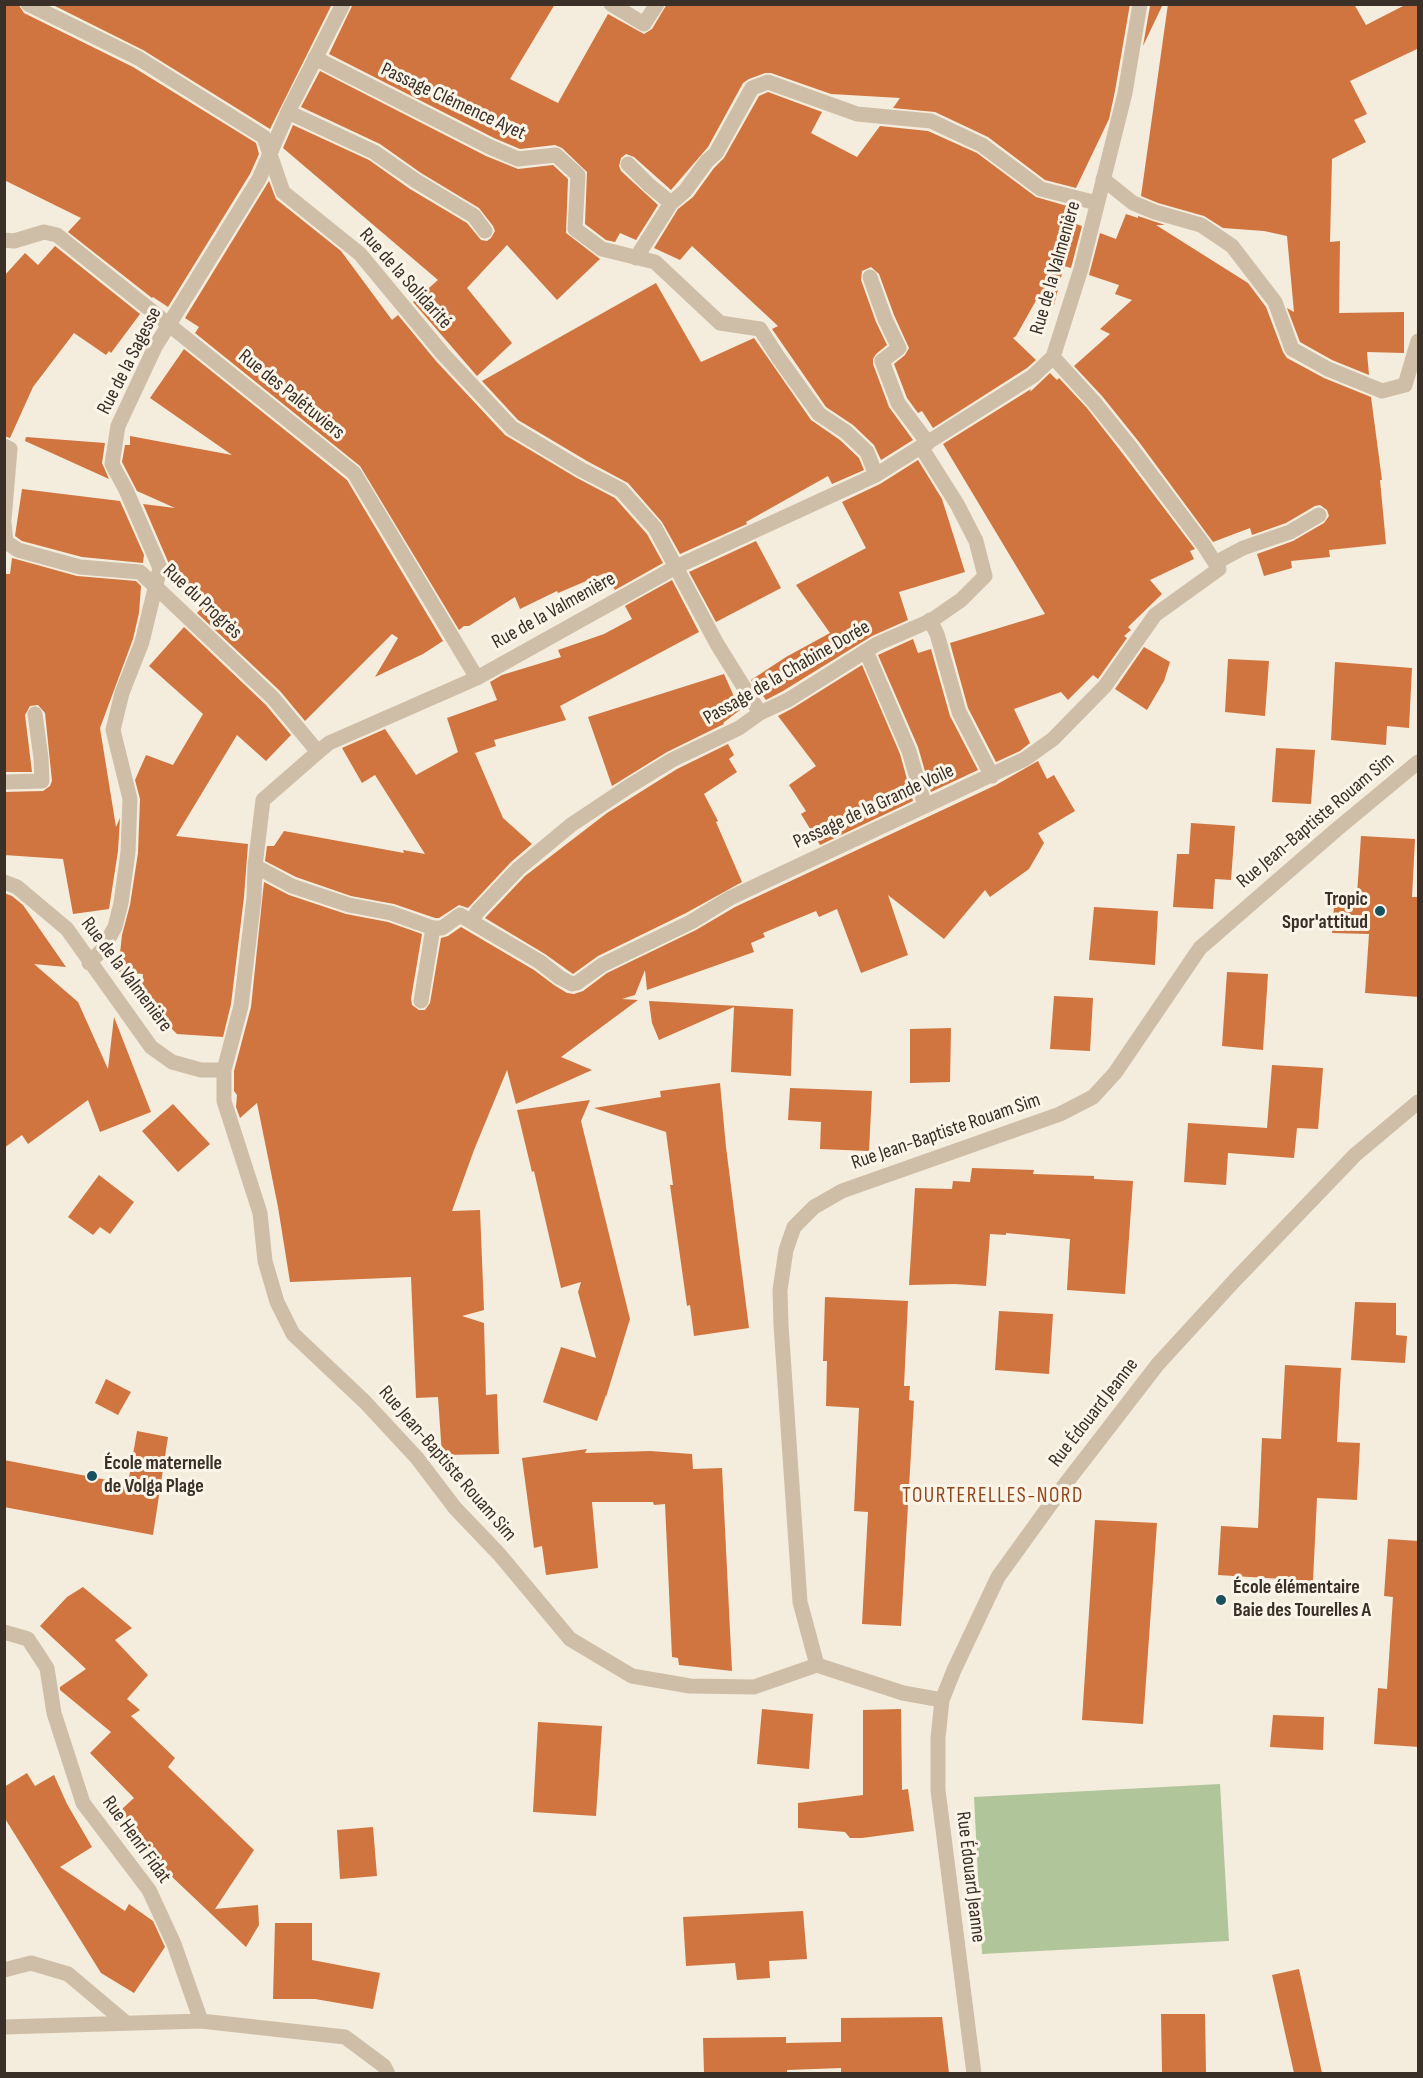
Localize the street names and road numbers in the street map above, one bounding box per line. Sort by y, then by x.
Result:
street label: Passage Clémence Ayet [377,58,529,146]
street label: Rue de la Valmenière [1026,199,1086,337]
street label: Rue de la Solidarité [354,224,456,334]
street label: Rue de la Sagesse [93,303,167,419]
street label: Rue des Palétuviers [233,345,349,445]
street label: Rue du Progrès [157,559,247,645]
street label: Rue de la Valmenière [488,567,620,655]
street label: Passage de la Chabine Dorée [699,616,875,730]
street label: Rue Jean-Baptiste Rouam Sim [1232,748,1400,894]
street label: Passage de la Grande Voile [790,759,958,855]
street label: Rue de la Valmenière [75,913,177,1037]
street label: Rue Jean-Baptiste Rouam Sim [848,1088,1044,1176]
street label: Rue Édouard Jeanne [1044,1354,1144,1472]
street label: Rue Jean-Baptiste Rouam Sim [373,1381,521,1547]
street label: Rue Henri Fidat [96,1792,176,1888]
street label: Rue Édouard Jeanne [950,1810,990,1944]

